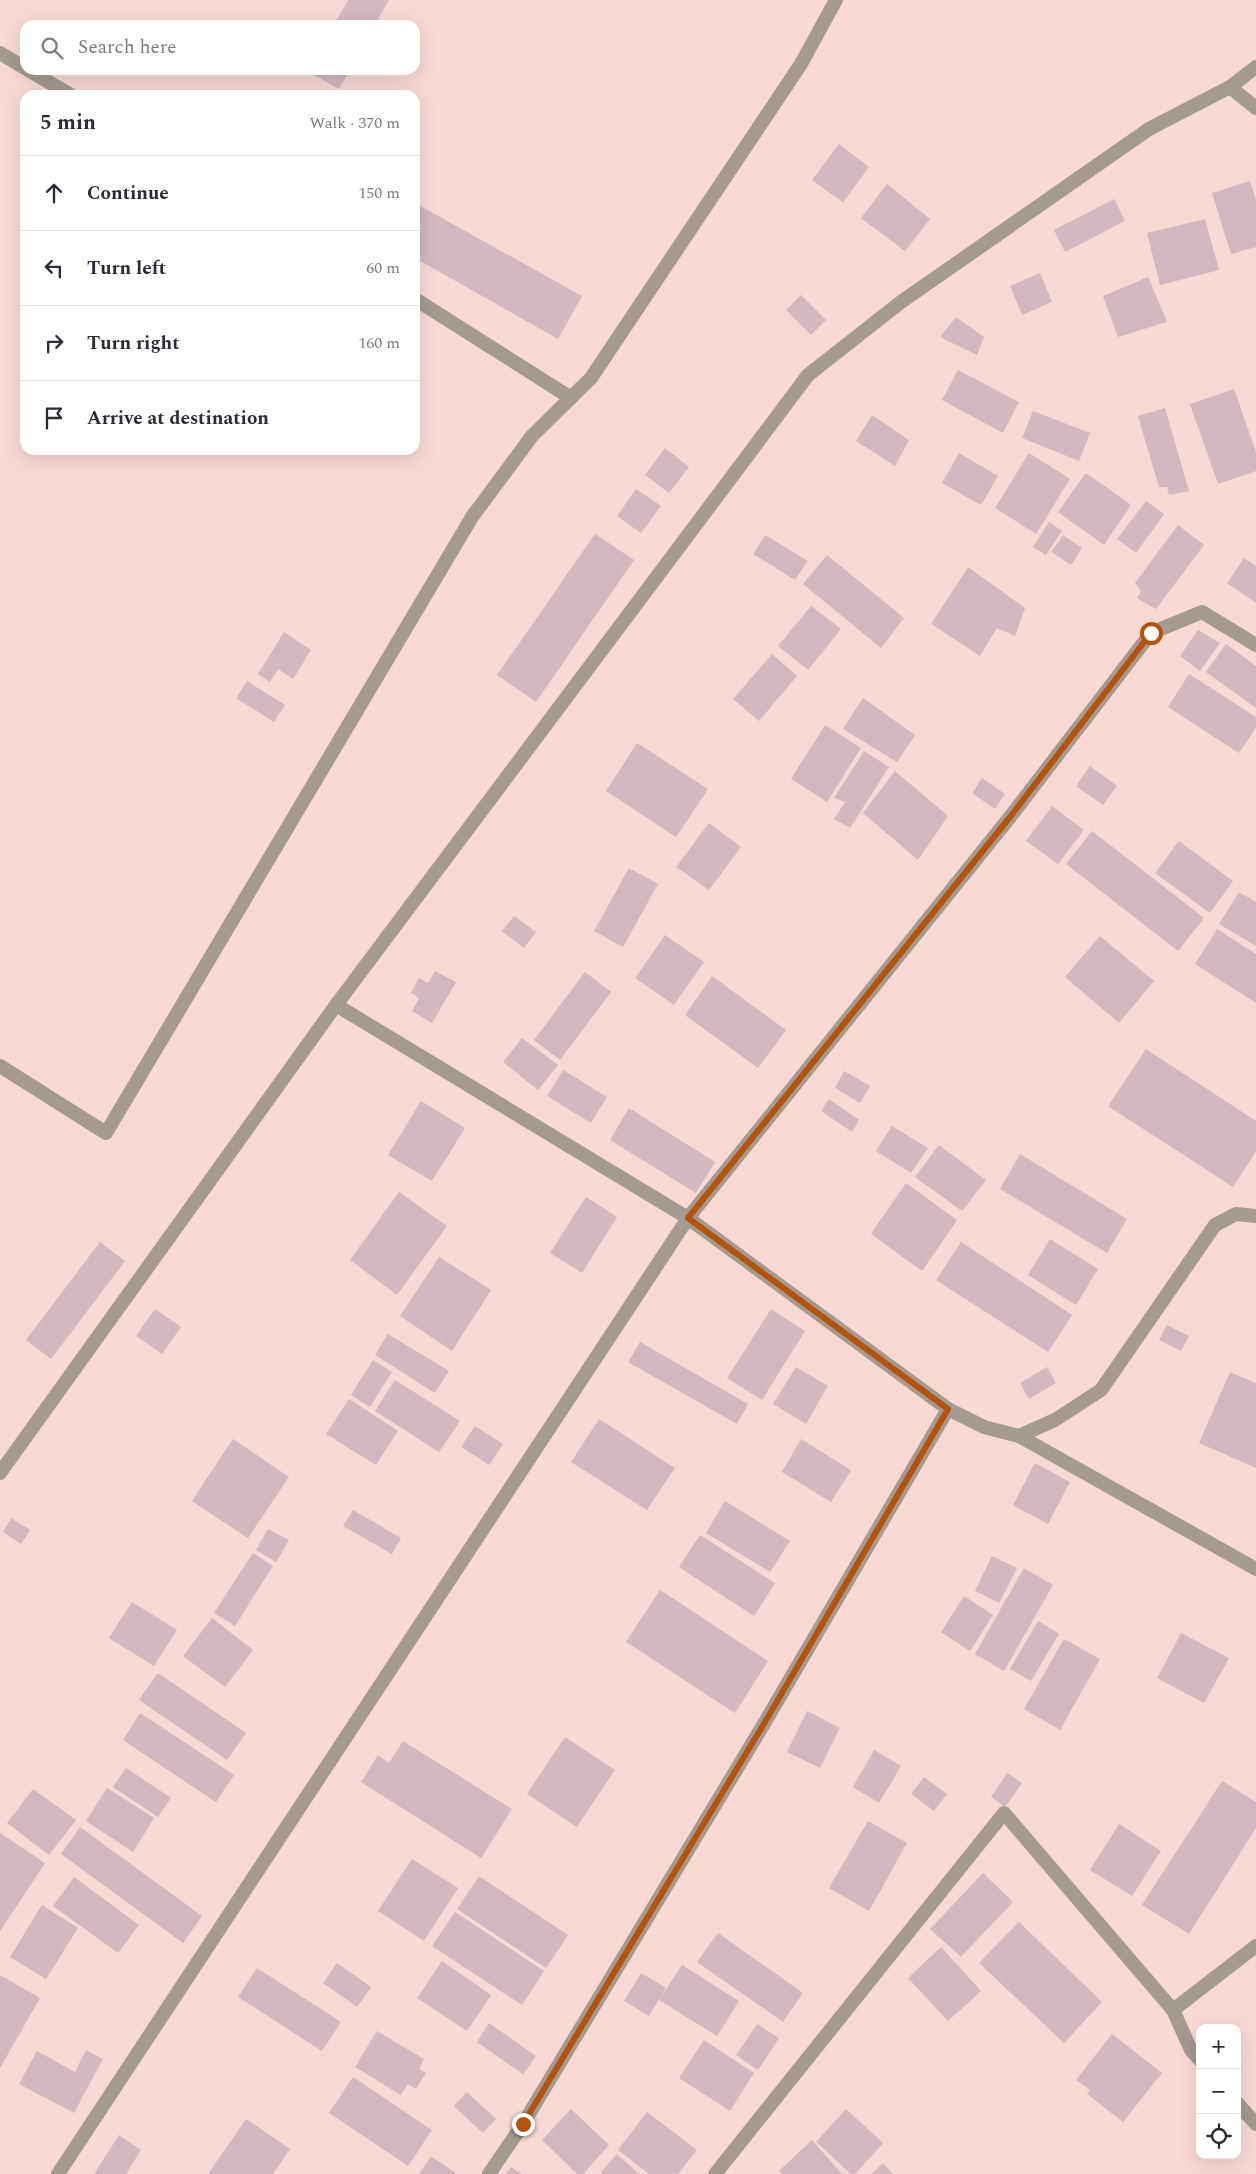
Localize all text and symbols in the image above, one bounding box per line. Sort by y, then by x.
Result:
search box [20,20,420,75]
text: Search here [78,33,177,62]
icon: search [38,34,66,62]
text: 5 min [40,107,96,139]
text: Walk · 370 m [309,111,400,135]
icon: ahead [40,179,68,207]
text: Continue [87,179,169,208]
text: 150 m [358,181,400,205]
icon: left [40,254,68,282]
text: Turn left [87,254,166,283]
text: 60 m [366,256,400,280]
icon: right [40,329,68,357]
text: Turn right [87,329,180,358]
text: 160 m [358,331,400,355]
icon: arrive [40,404,68,432]
text: Arrive at destination [87,404,269,433]
route start [1140,622,1163,645]
map controls [1196,2024,1241,2159]
button: + [1196,2024,1241,2069]
button: − [1196,2069,1241,2114]
route end [512,2113,535,2136]
button: locate [1196,2114,1241,2159]

